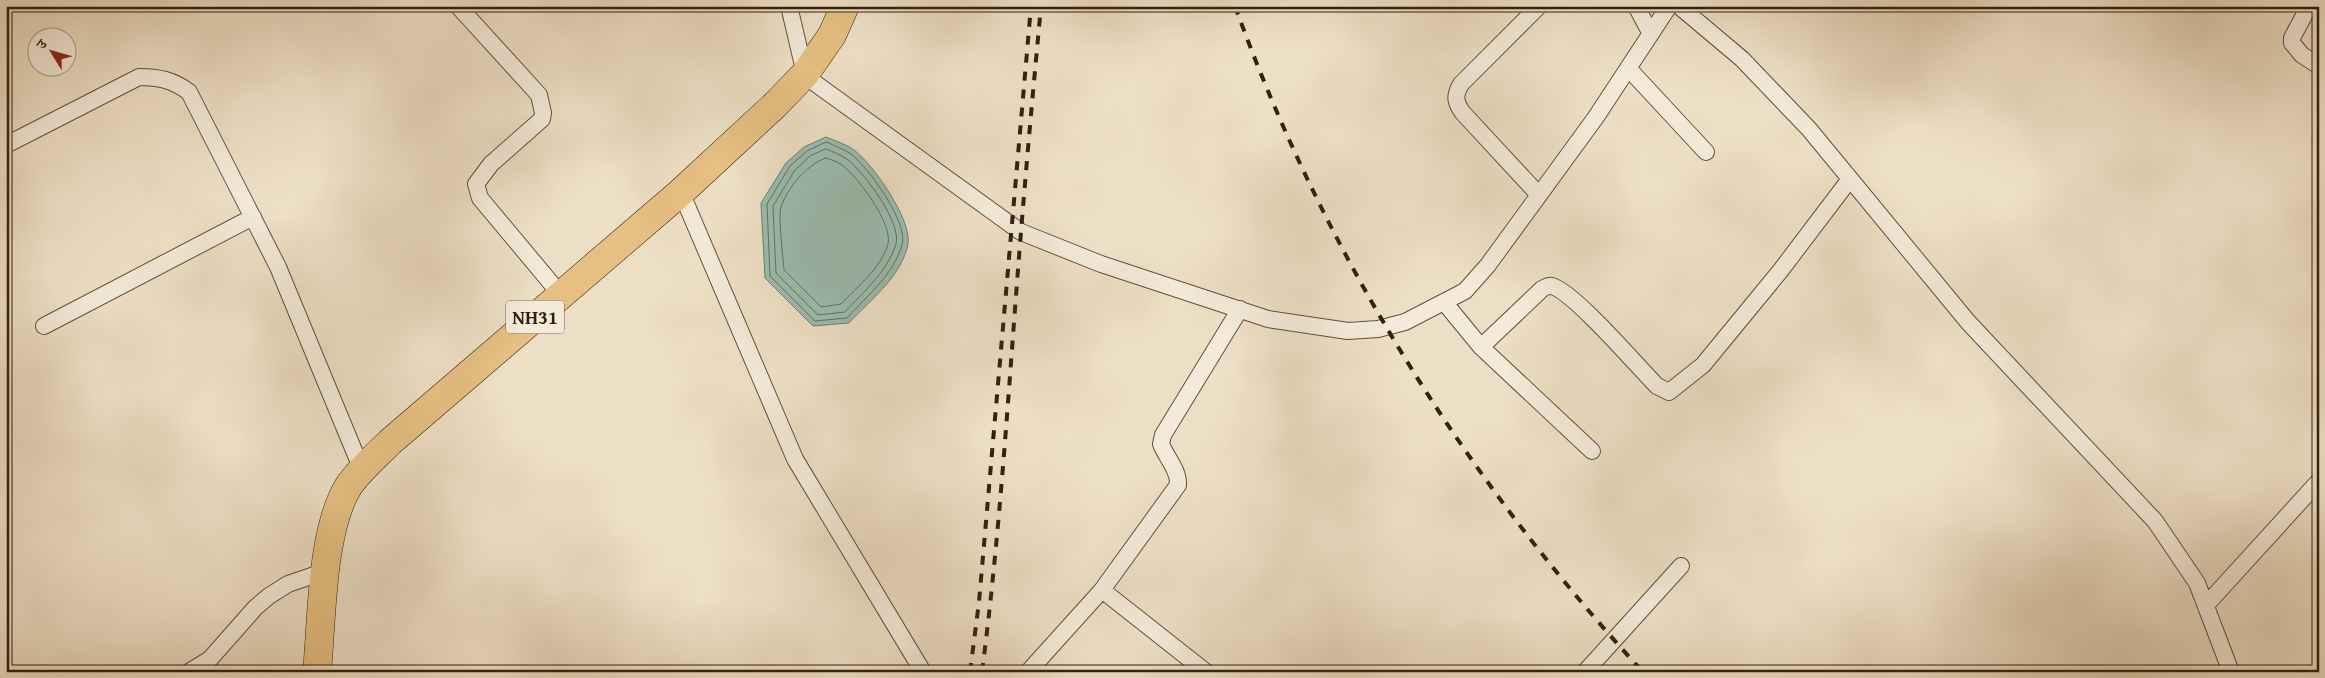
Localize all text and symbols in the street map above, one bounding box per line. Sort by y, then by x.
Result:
north arrow [28,28,78,78]
text: उ [31,35,52,54]
road number: NH31 [506,300,564,334]

